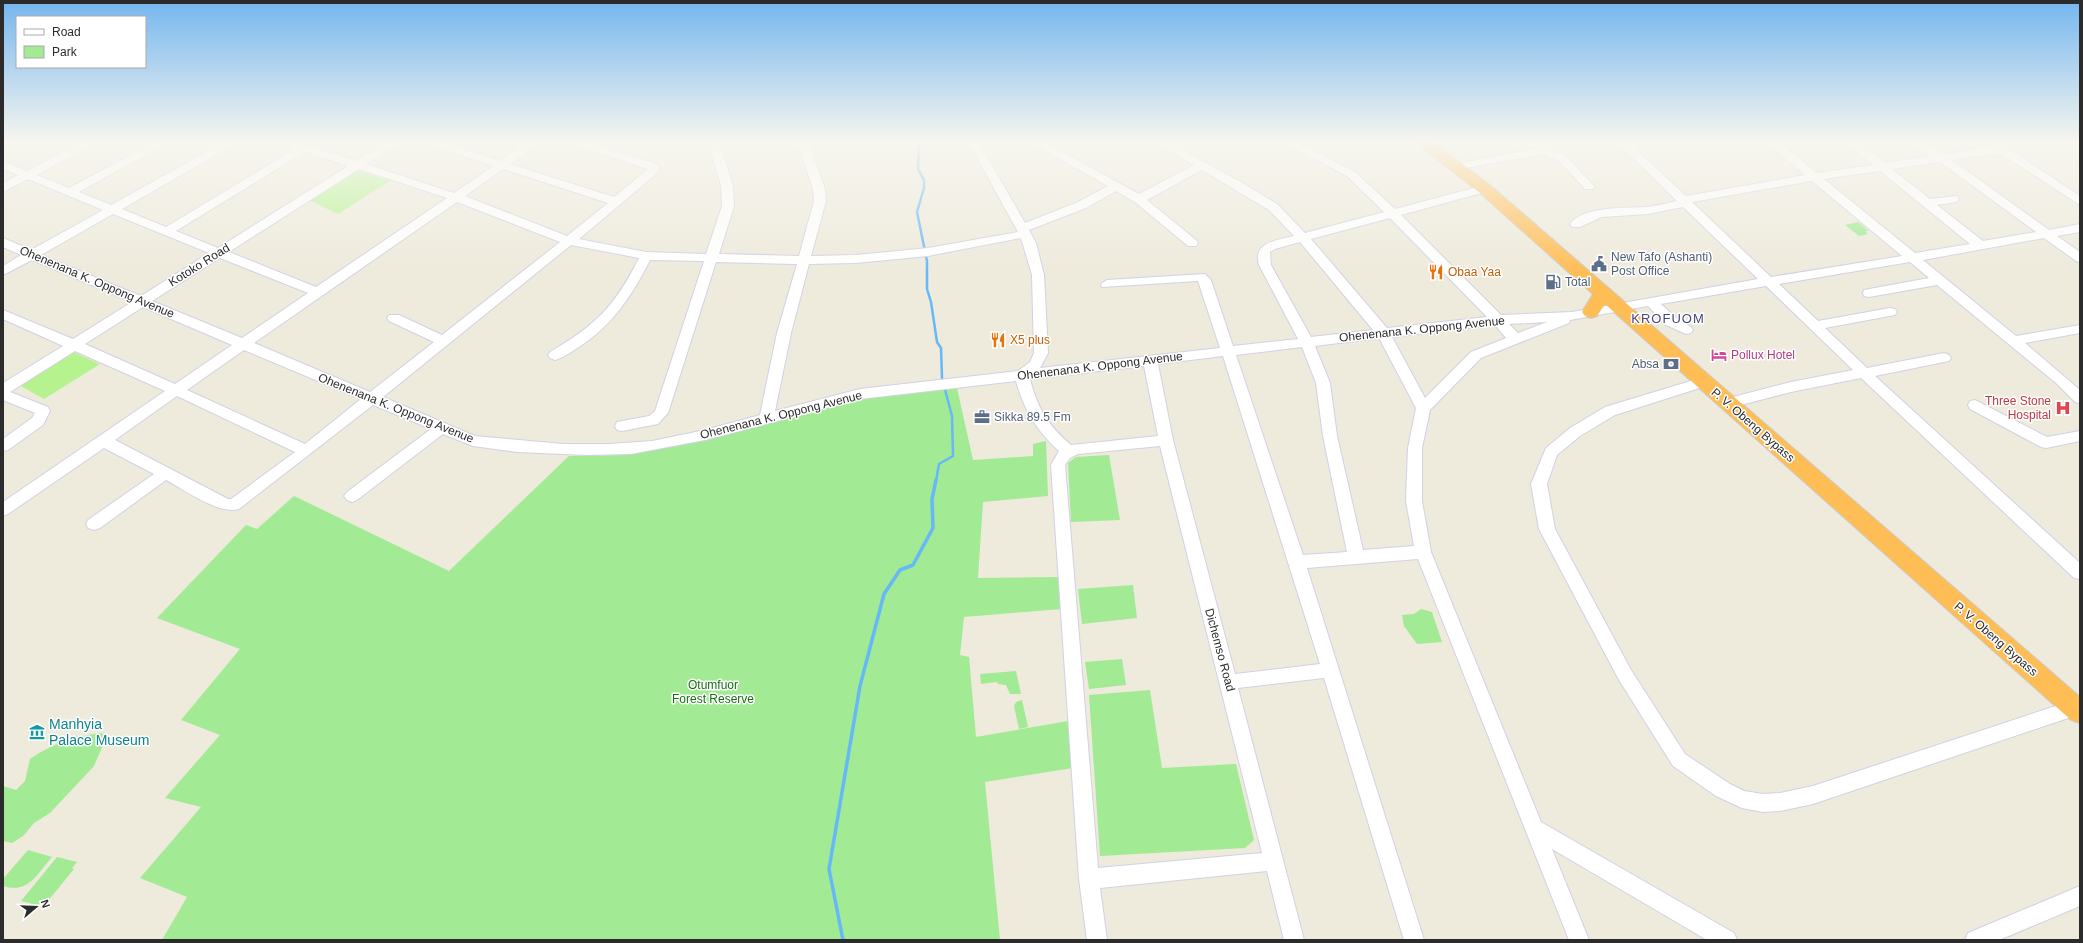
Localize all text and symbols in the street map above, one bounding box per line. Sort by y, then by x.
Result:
legend [16,16,146,68]
text: Road [52,25,81,39]
text: Park [52,45,78,59]
street label: Kotoko Road [166,241,232,289]
street label: Ohenenana K. Oppong Avenue [18,243,177,321]
place label: New Tafo (Ashanti) Post Office [1611,250,1712,278]
public building icon: New Tafo (Ashanti) Post Office [1590,255,1608,273]
restaurant icon: Obaa Yaa [1427,263,1445,281]
place label: Obaa Yaa [1448,265,1501,279]
fuel station icon: Total [1544,273,1562,291]
place label: Total [1565,275,1590,289]
district label: KROFUOM [1631,311,1705,326]
street label: Ohenenana K. Oppong Avenue [1338,313,1506,345]
restaurant icon: X5 plus [989,331,1007,349]
place label: X5 plus [1010,333,1050,347]
hotel icon: Pollux Hotel [1710,346,1728,364]
place label: Pollux Hotel [1731,348,1795,362]
street label: Ohenenana K. Oppong Avenue [1016,349,1184,383]
bank icon: Absa [1662,355,1680,373]
place label: Absa [1632,357,1659,371]
street label: Ohenenana K. Oppong Avenue [316,370,476,446]
street label: P. V. Obeng Bypass [1709,385,1797,465]
street label: Ohenenana K. Oppong Avenue [698,388,864,442]
place label: Three Stone Hospital [1985,394,2051,422]
hospital icon: Three Stone Hospital [2054,399,2072,417]
office icon: Sikka 89.5 Fm [973,408,991,426]
place label: Sikka 89.5 Fm [994,410,1071,424]
street label: P. V. Obeng Bypass [1952,599,2040,679]
street label: Dichemso Road [1202,607,1238,693]
park label: Otumfuor Forest Reserve [672,678,754,706]
place label: Manhyia Palace Museum [49,716,149,748]
museum icon: Manhyia Palace Museum [28,723,46,741]
north arrow [16,887,56,927]
text: N [38,898,52,910]

